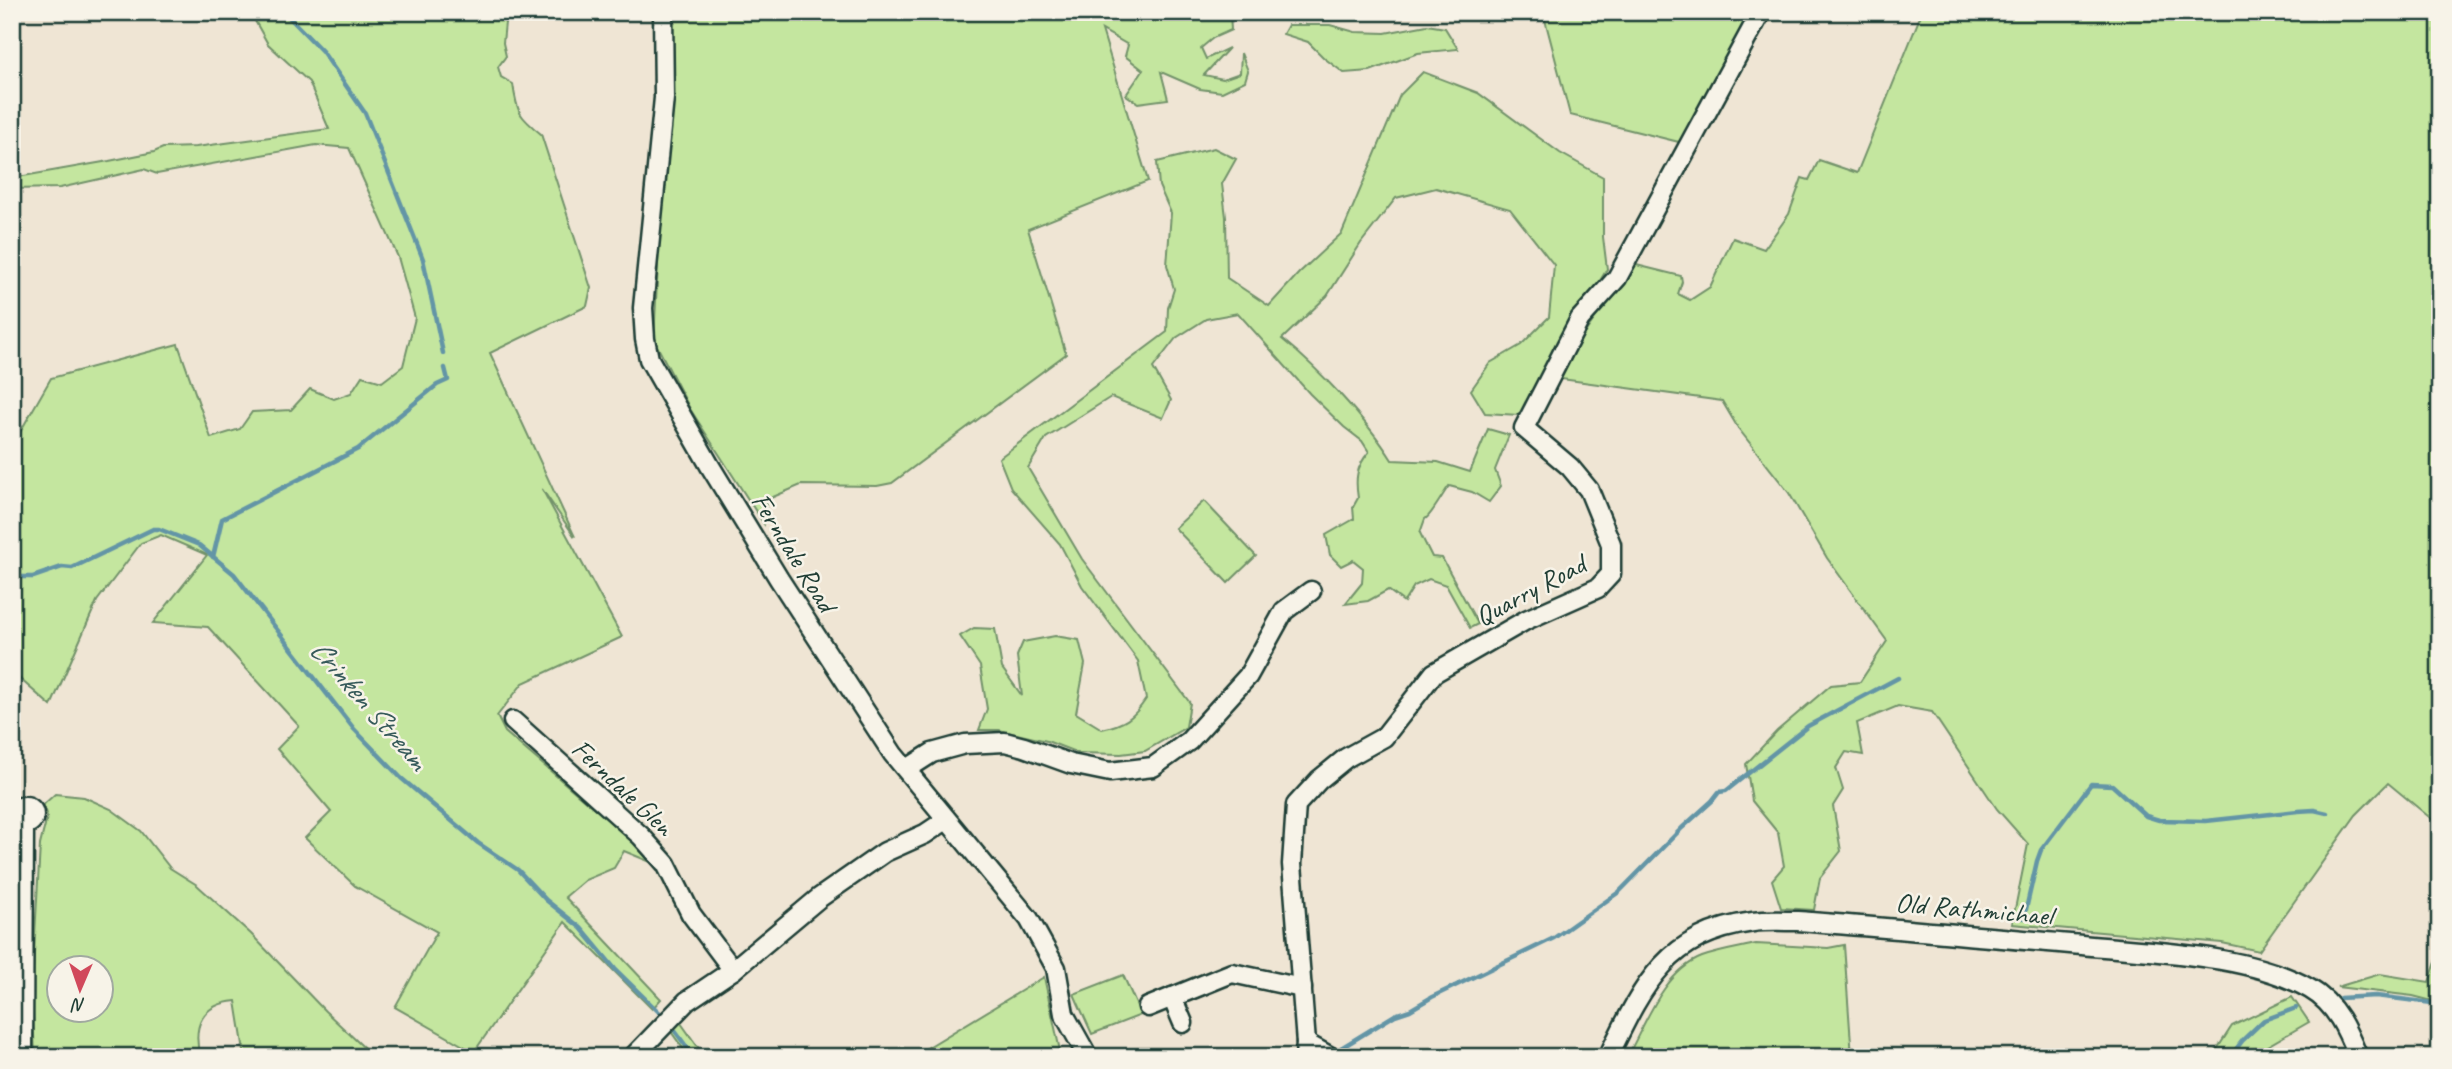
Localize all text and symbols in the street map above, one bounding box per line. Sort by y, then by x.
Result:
street label: Ferndale Road [744,486,846,621]
street label: Quarry Road [1469,545,1595,634]
water label: Crinken Stream [302,631,438,779]
street label: Ferndale Glen [565,731,682,844]
street label: Old Rathmichael [1894,885,2059,934]
north arrow [46,954,116,1024]
text: N [70,993,86,1017]

